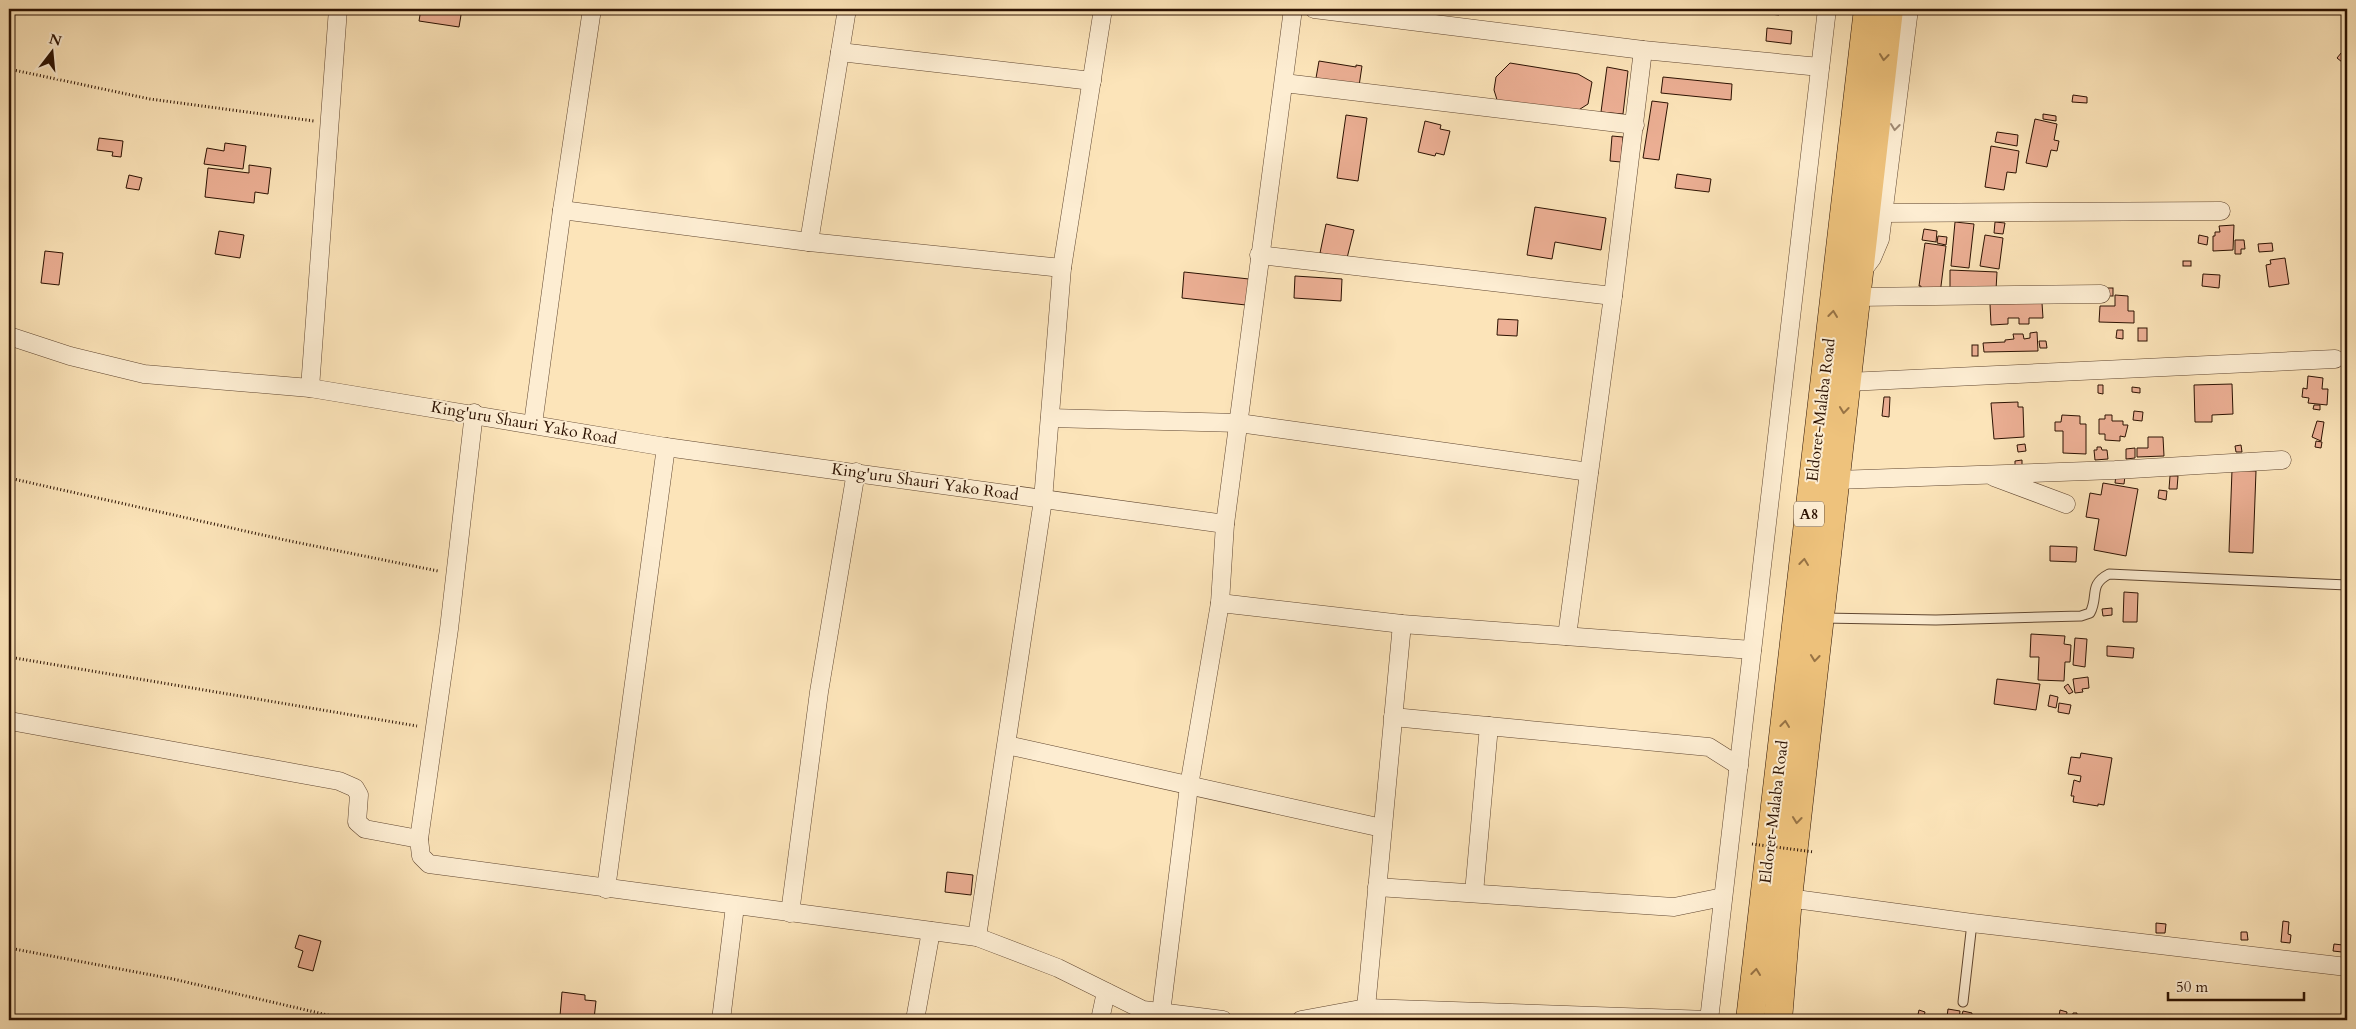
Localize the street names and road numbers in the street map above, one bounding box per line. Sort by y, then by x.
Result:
street label: Eldoret-Malaba Road [1801,337,1841,483]
street label: King'uru Shauri Yako Road [429,396,619,450]
street label: King'uru Shauri Yako Road [830,458,1020,506]
road number: A8 [1794,502,1824,526]
street label: Eldoret-Malaba Road [1754,739,1794,885]

